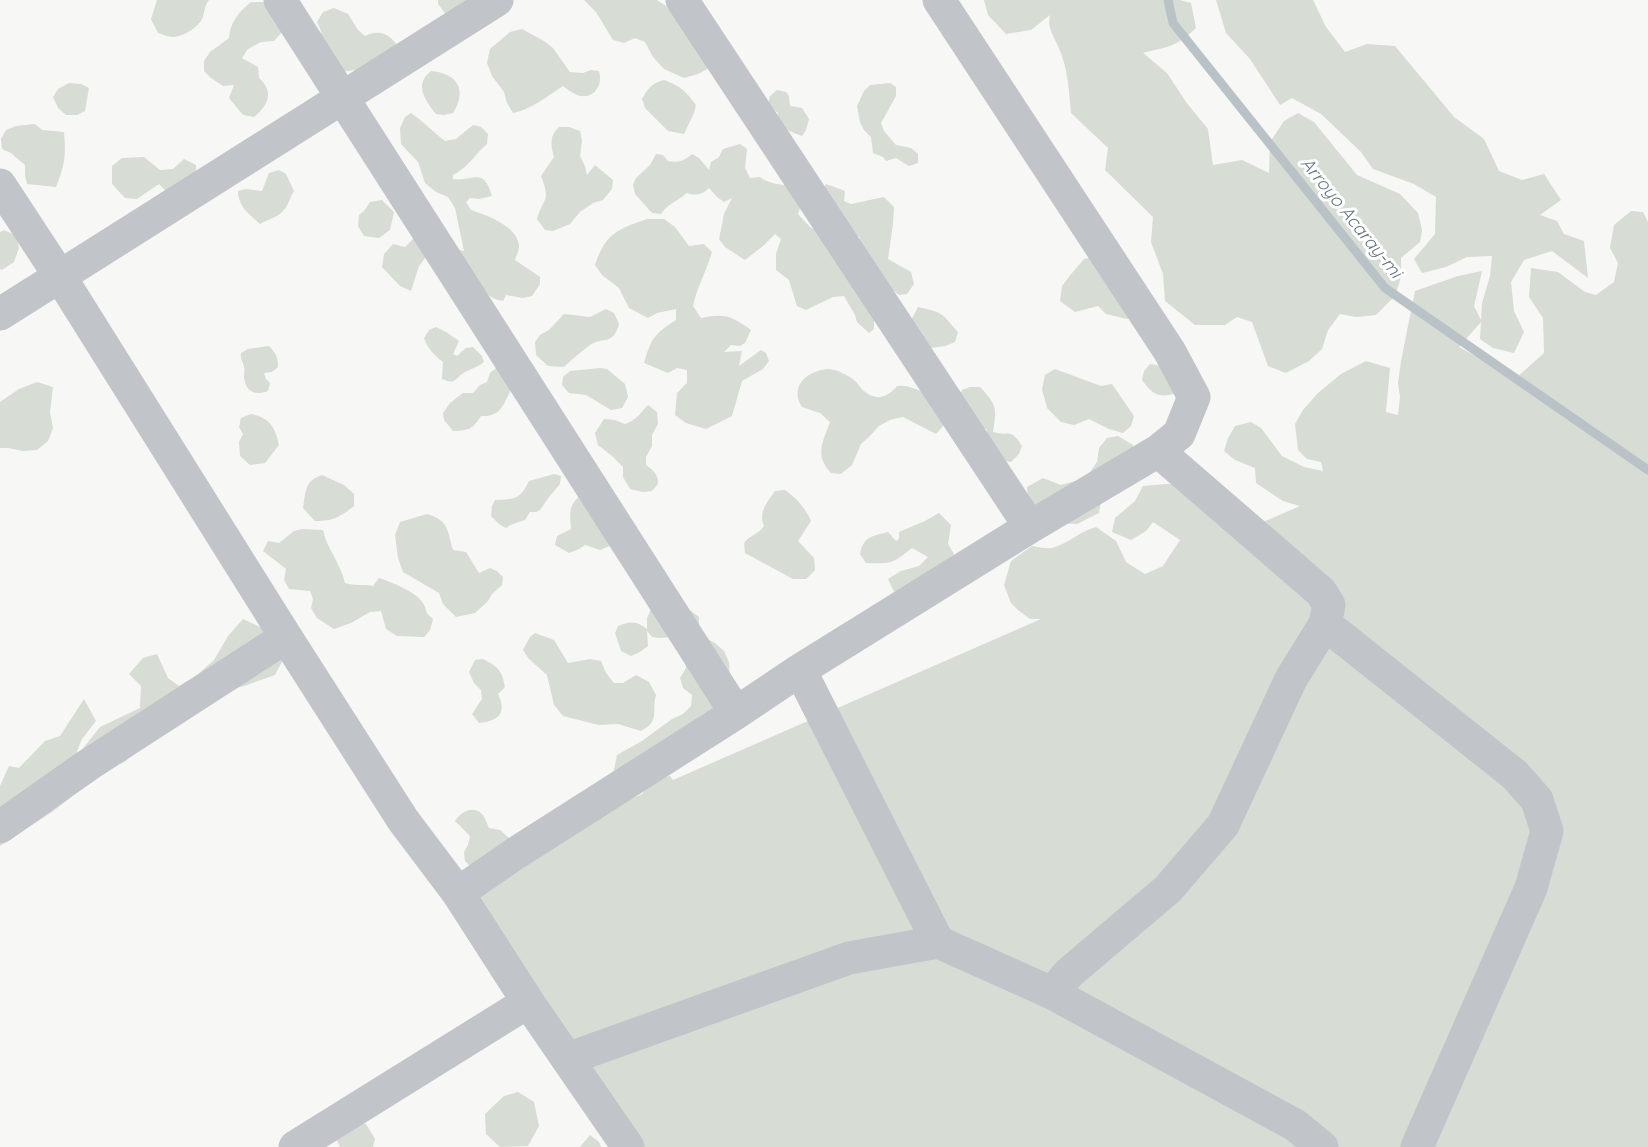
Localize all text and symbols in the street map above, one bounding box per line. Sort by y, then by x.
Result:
water label: Arroyo Acaray-mi [1296,153,1406,283]

